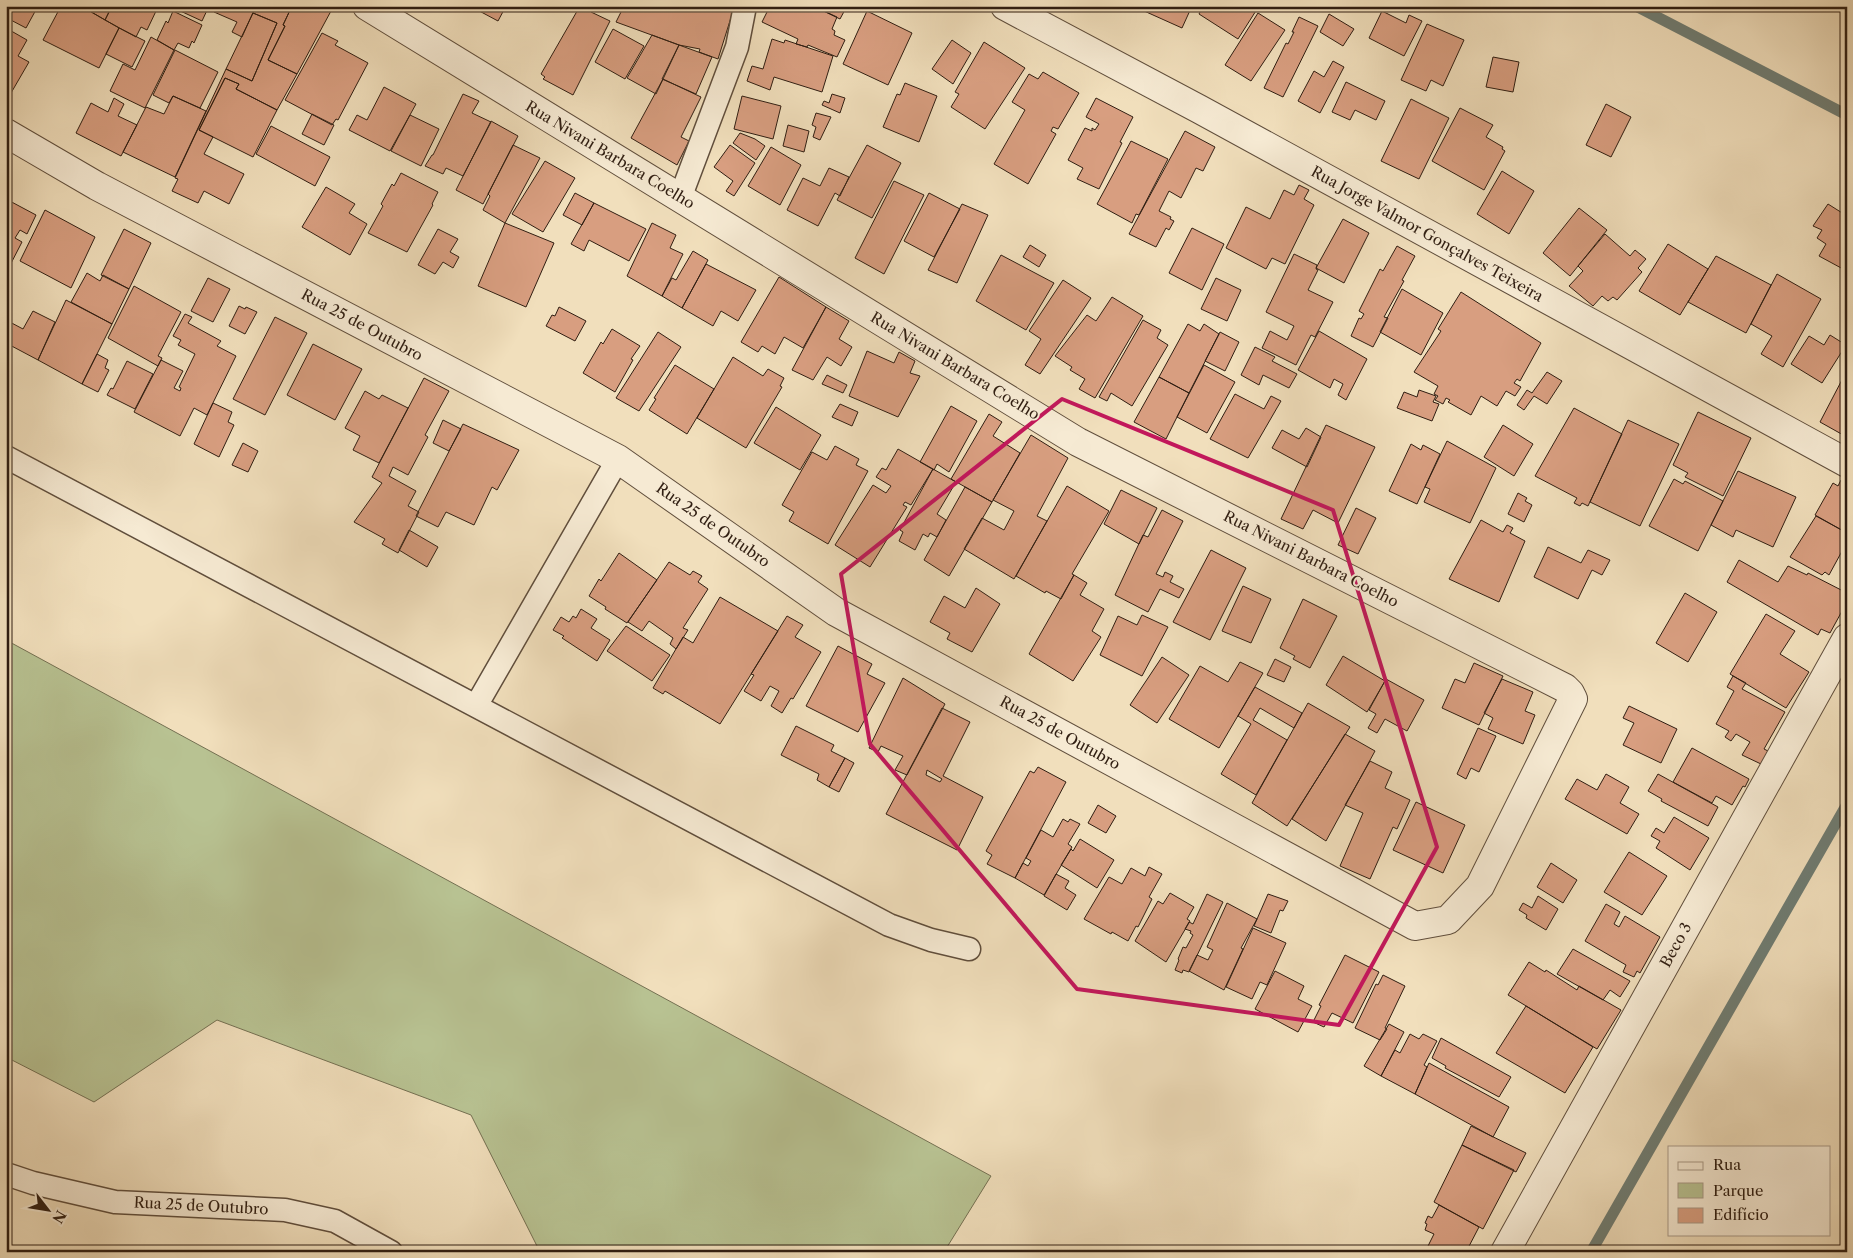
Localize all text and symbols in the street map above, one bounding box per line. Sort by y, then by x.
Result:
street label: Rua Nivani Barbara Coelho [522,96,698,213]
street label: Rua Jorge Valmor Gonçalves Teixeira [1308,162,1547,306]
street label: Rua 25 de Outubro [298,285,426,365]
street label: Rua Nivani Barbara Coelho [867,307,1043,424]
street label: Rua 25 de Outubro [653,478,774,571]
street label: Rua Nivani Barbara Coelho [1220,506,1402,611]
street label: Rua 25 de Outubro [997,692,1124,774]
street label: Beco 3 [1656,919,1696,970]
legend [1668,1146,1830,1236]
text: Rua [1713,1155,1741,1174]
text: Parque [1713,1181,1763,1200]
north arrow [22,1186,72,1236]
street label: Rua 25 de Outubro [133,1192,269,1219]
text: Edifício [1713,1205,1769,1224]
text: N [48,1207,70,1227]

